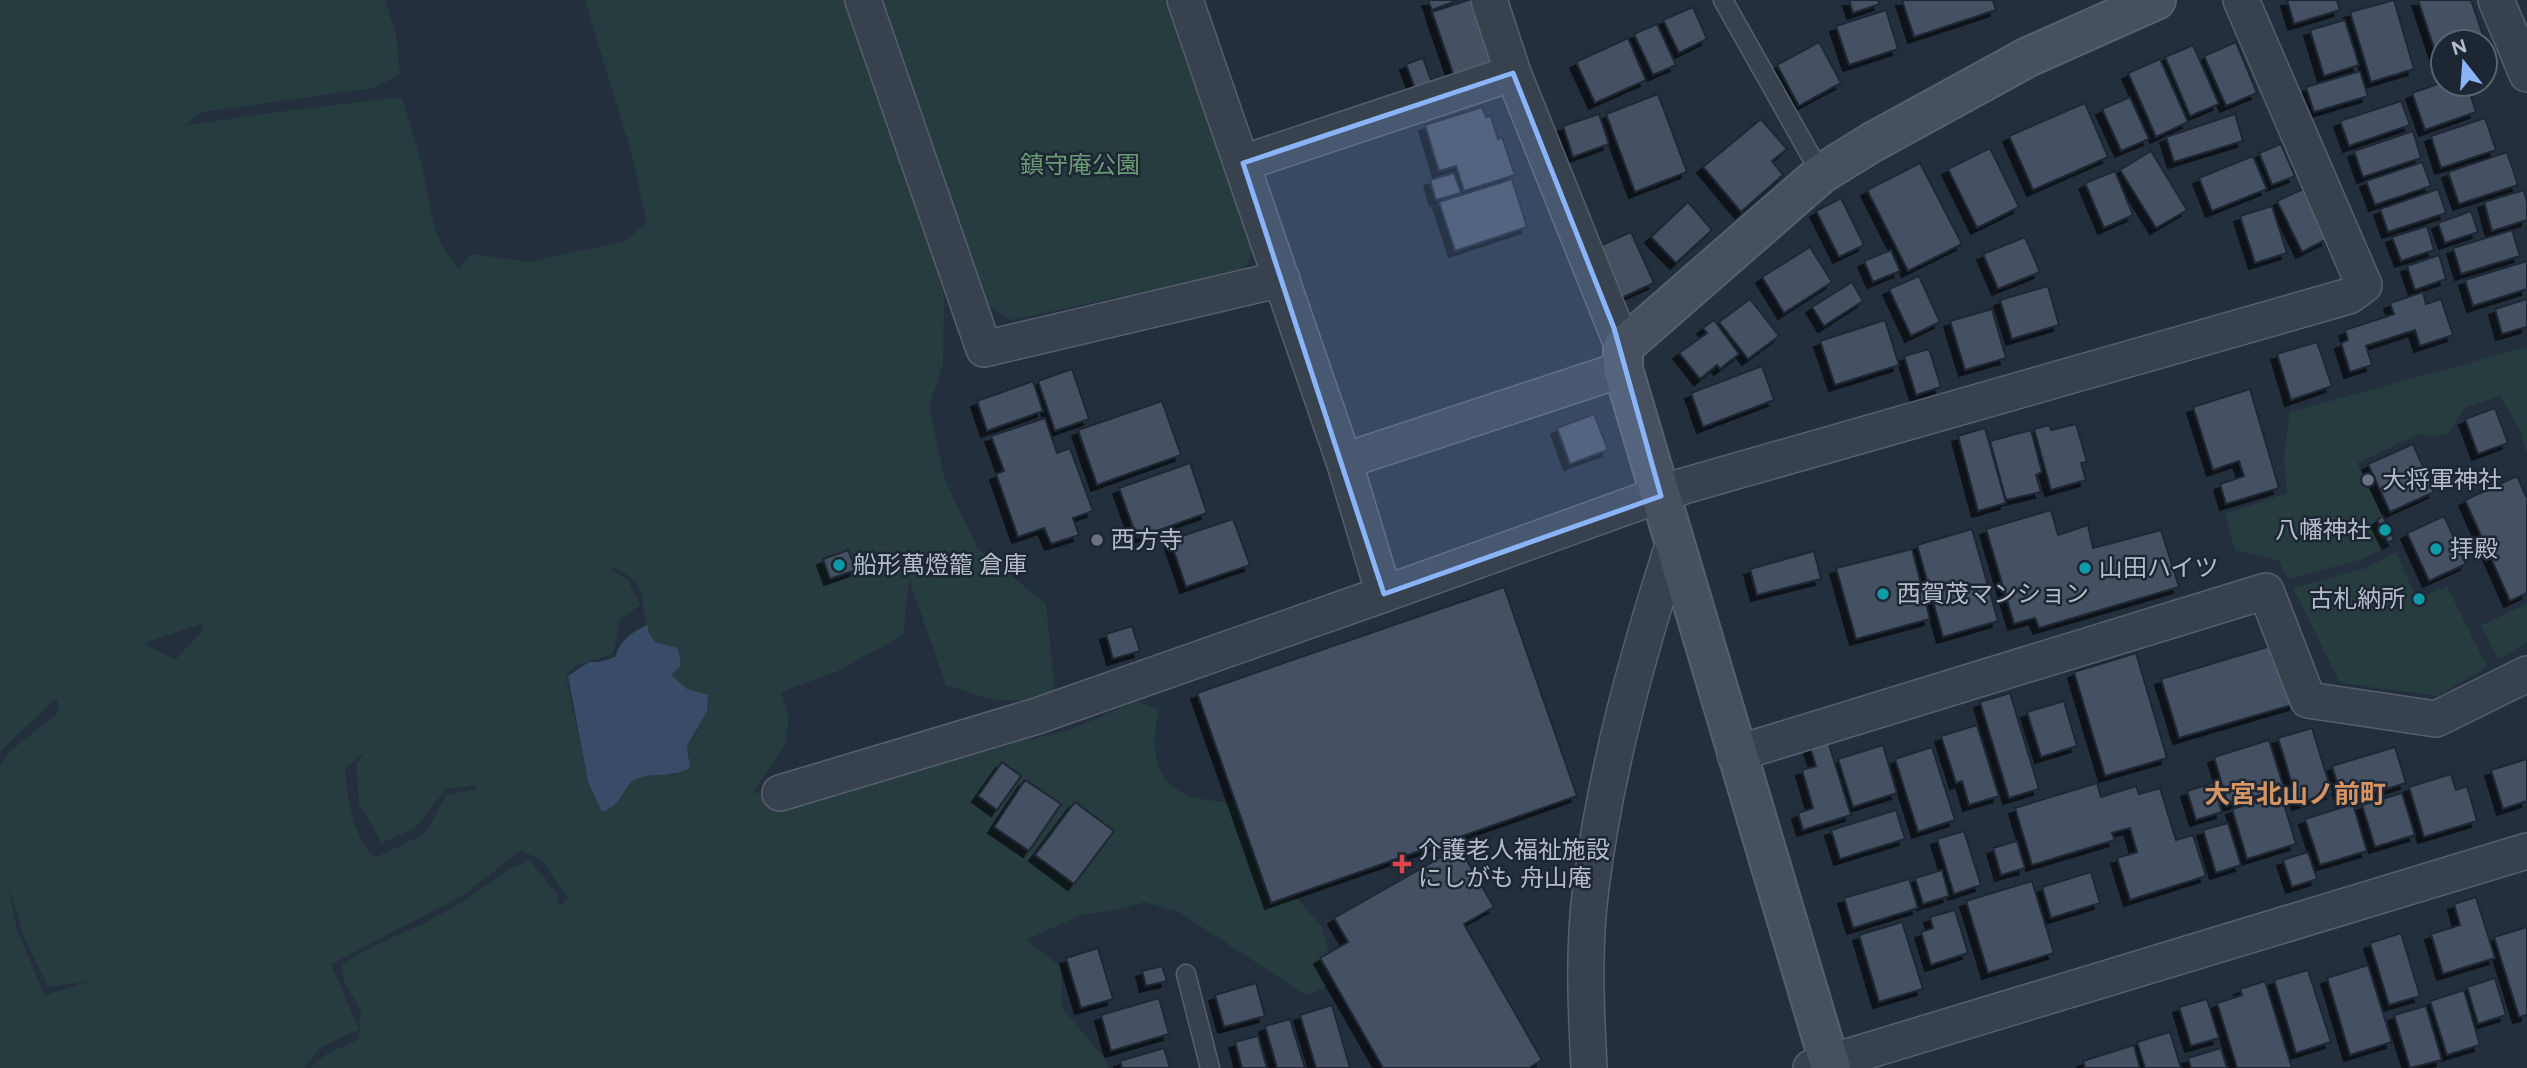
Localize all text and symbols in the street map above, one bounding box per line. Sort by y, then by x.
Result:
north arrow [2429,28,2499,98]
text: N [2449,34,2470,60]
park label: 鎮守庵公園 [1020,150,1140,179]
place label: 大将軍神社 [2382,465,2502,494]
marker: 大将軍神社 [2360,472,2376,488]
place label: 八幡神社 [2275,515,2371,544]
marker: 八幡神社 [2377,522,2393,538]
place label: 西方寺 [1111,525,1183,554]
marker: 西方寺 [1089,532,1105,548]
place label: 拝殿 [2450,534,2498,563]
marker: 拝殿 [2428,541,2444,557]
place label: 船形萬燈籠 倉庫 [853,550,1027,579]
place label: 山田ハイツ [2099,553,2219,582]
marker: 船形萬燈籠 倉庫 [831,557,847,573]
marker: 山田ハイツ [2077,560,2093,576]
place label: 西賀茂マンション [1897,579,2089,608]
place label: 古札納所 [2309,584,2405,613]
marker: 西賀茂マンション [1875,586,1891,602]
marker: 古札納所 [2411,591,2427,607]
district label: 大宮北山ノ前町 [2204,778,2386,810]
place label: 介護老人福祉施設 にしがも 舟山庵 [1418,835,1610,892]
marker: 介護老人福祉施設 にしがも 舟山庵 [1392,854,1412,874]

